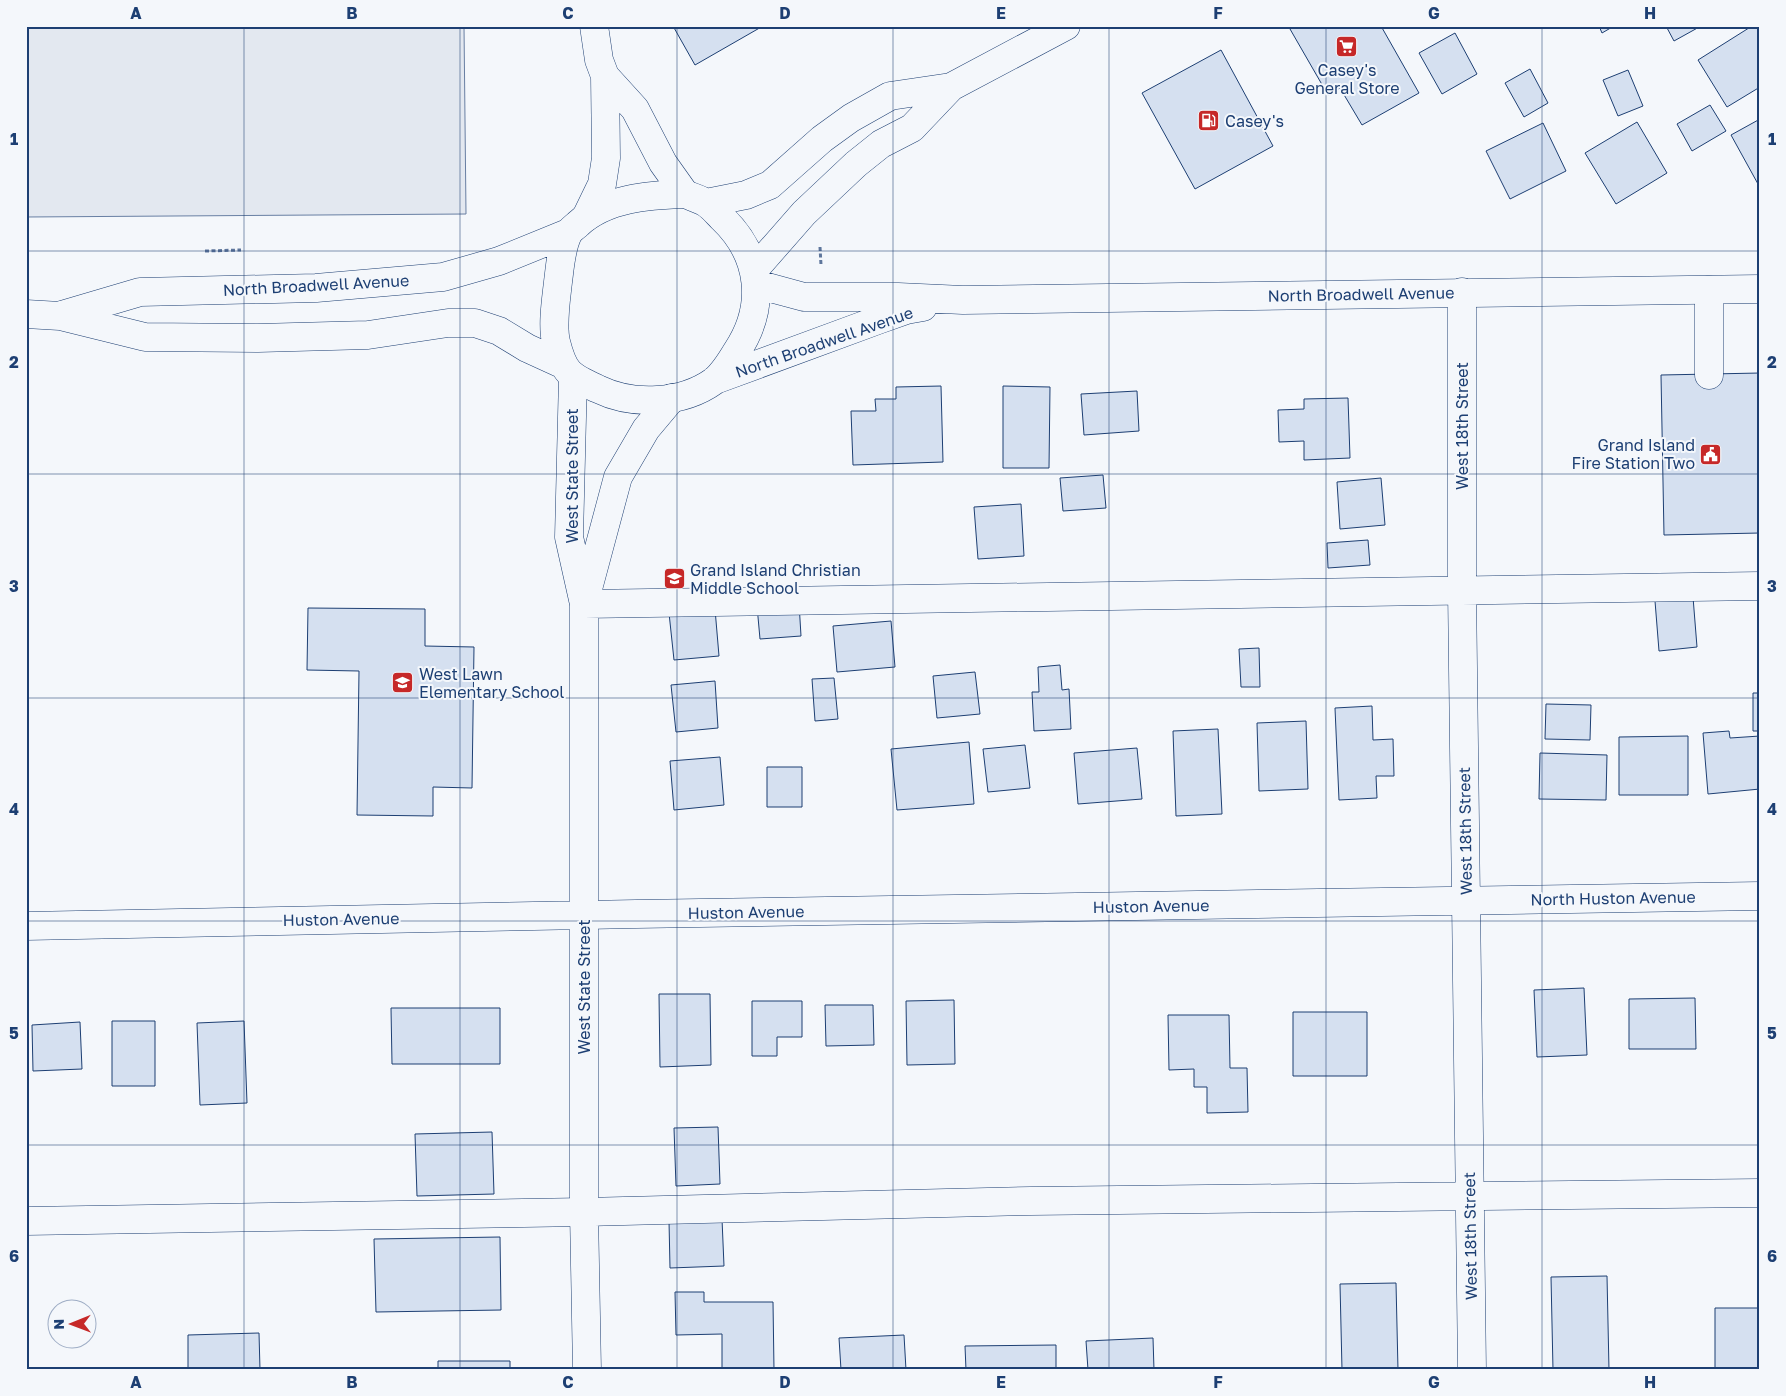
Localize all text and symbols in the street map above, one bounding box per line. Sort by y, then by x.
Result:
text: A [130,3,142,23]
text: B [346,3,358,23]
text: C [562,3,574,23]
text: D [779,3,791,23]
text: E [996,3,1006,23]
text: F [1213,3,1223,23]
text: G [1428,3,1440,23]
text: H [1644,3,1656,23]
supermarket icon: Casey's General Store [1335,34,1359,58]
place label: Casey's General Store [1294,60,1400,98]
fuel station icon: Casey's [1197,109,1221,133]
place label: Casey's [1225,111,1284,131]
text: 1 [10,129,18,149]
text: 1 [1768,129,1776,149]
street label: North Broadwell Avenue [222,270,410,300]
street label: North Broadwell Avenue [1268,282,1454,306]
street label: North Broadwell Avenue [733,302,915,382]
text: 2 [9,352,19,372]
text: 2 [1767,352,1777,372]
street label: West 18th Street [1452,362,1472,490]
street label: West State Street [562,408,582,544]
place label: Grand Island Fire Station Two [1572,435,1695,473]
public building icon: Grand Island Fire Station Two [1699,442,1723,466]
place label: Grand Island Christian Middle School [690,560,861,598]
school or university icon: Grand Island Christian Middle School [662,567,686,591]
text: 3 [9,576,19,596]
text: 3 [1767,576,1777,596]
place label: West Lawn Elementary School [419,664,564,702]
school or university icon: West Lawn Elementary School [391,671,415,695]
street label: West 18th Street [1454,767,1476,895]
text: 4 [9,799,19,819]
text: 4 [1767,799,1777,819]
street label: North Huston Avenue [1530,887,1696,909]
street label: Huston Avenue [1093,895,1209,917]
street label: Huston Avenue [688,901,804,923]
street label: Huston Avenue [283,908,399,930]
street label: West State Street [574,919,594,1055]
text: 5 [9,1023,19,1043]
text: 5 [1767,1023,1777,1043]
street label: West 18th Street [1459,1172,1481,1300]
text: 6 [9,1246,19,1266]
text: 6 [1767,1246,1777,1266]
north arrow [48,1298,98,1348]
text: N [50,1319,67,1330]
text: A [130,1372,142,1392]
text: B [346,1372,358,1392]
text: C [562,1372,574,1392]
text: D [779,1372,791,1392]
text: E [996,1372,1006,1392]
text: F [1213,1372,1223,1392]
text: G [1428,1372,1440,1392]
text: H [1644,1372,1656,1392]

